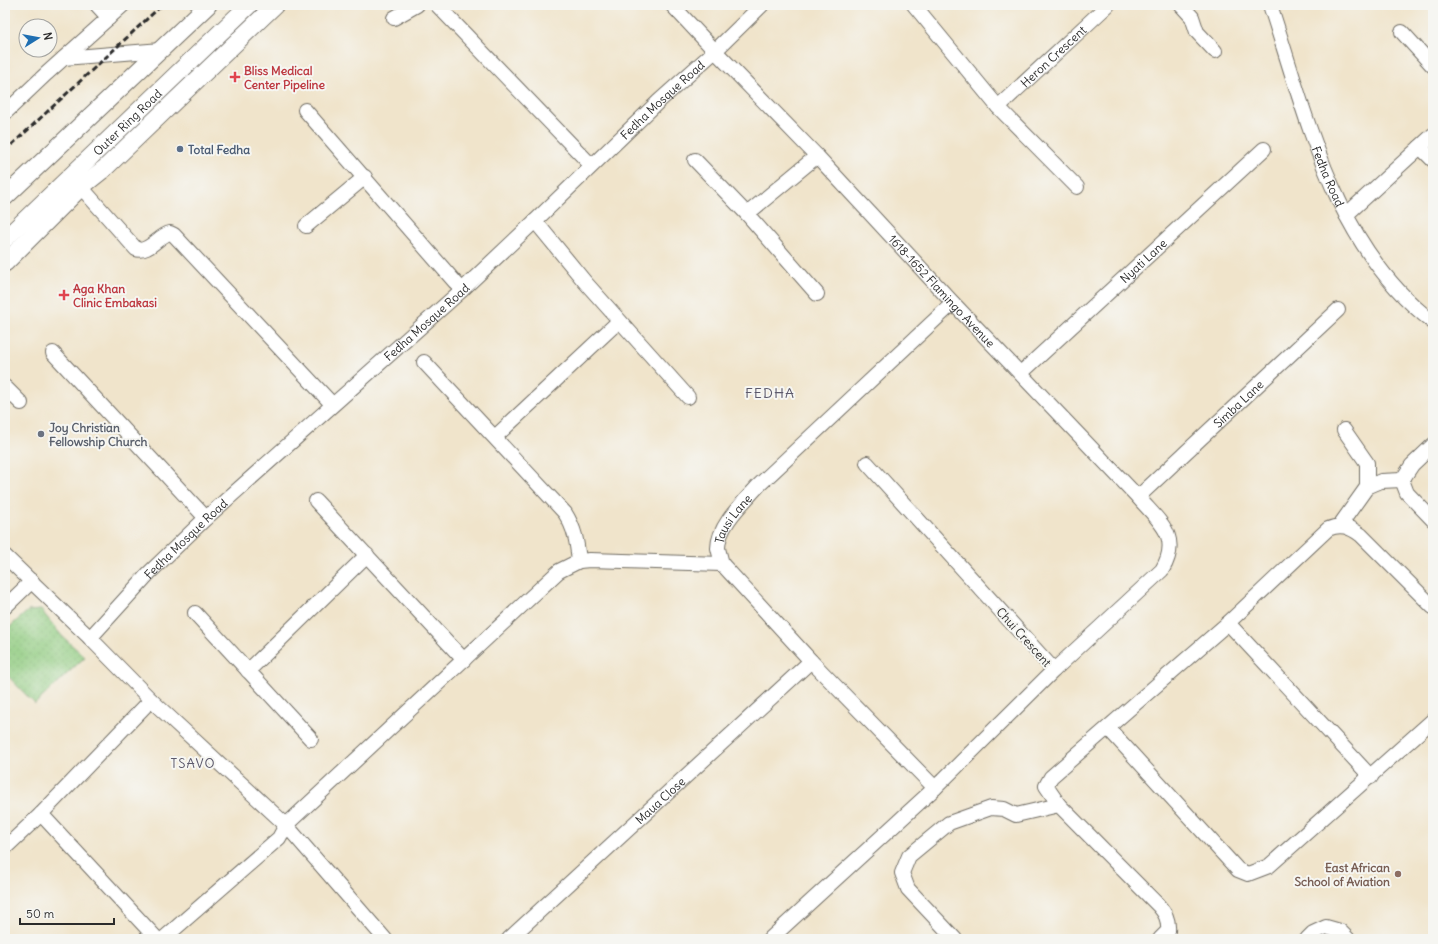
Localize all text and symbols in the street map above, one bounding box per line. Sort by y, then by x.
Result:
north arrow [18,18,58,58]
street label: Heron Crescent [1017,22,1089,90]
text: N [40,31,55,41]
street label: Fedha Mosque Road [617,57,707,142]
place label: Bliss Medical Center Pipeline [244,63,326,93]
marker: Bliss Medical Center Pipeline [229,71,241,83]
street label: Outer Ring Road [89,86,164,158]
place label: Total Fedha [188,142,250,157]
marker: Total Fedha [175,144,185,154]
street label: Fedha Road [1309,144,1348,209]
street label: 1618-1652 Flamingo Avenue [886,231,998,350]
street label: Nyati Lane [1117,235,1170,286]
street label: Fedha Mosque Road [381,280,472,364]
place label: Aga Khan Clinic Embakasi [73,281,157,310]
marker: Aga Khan Clinic Embakasi [58,289,70,301]
street label: Simba Lane [1210,376,1266,430]
district label: FEDHA [745,384,795,402]
place label: Joy Christian Fellowship Church [49,420,148,450]
marker: Joy Christian Fellowship Church [36,429,46,439]
street label: Tausi Lane [711,491,754,545]
street label: Fedha Mosque Road [140,495,230,581]
street label: Chui Crescent [993,604,1055,670]
district label: TSAVO [170,755,216,772]
street label: Maua Close [632,773,688,827]
place label: East African School of Aviation [1294,860,1390,889]
marker: East African School of Aviation [1393,869,1403,879]
scale bar [20,900,114,926]
text: 50 m [26,906,55,921]

